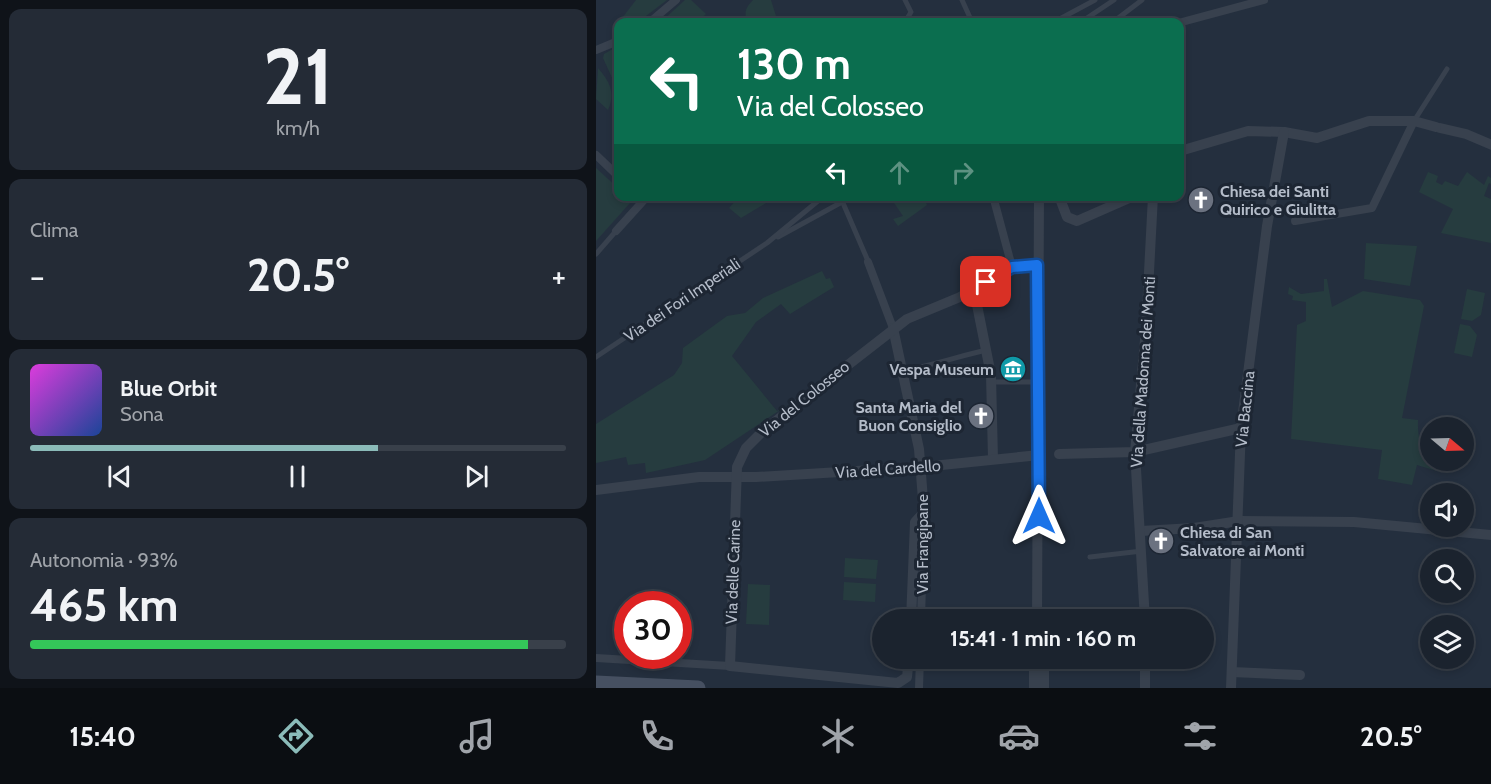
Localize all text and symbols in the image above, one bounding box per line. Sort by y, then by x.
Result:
text: 21 [263,29,333,124]
text: 130 m [737,38,851,90]
icon: left [638,42,716,120]
text: Via del Colosseo [737,90,924,123]
text: km/h [276,116,320,140]
icon: left [820,156,853,189]
icon: ahead [883,156,916,189]
icon: right [946,156,979,189]
place label: Chiesa dei Santi Quirico e Giulitta [1220,182,1336,219]
church icon: Chiesa dei Santi Quirico e Giulitta [1186,185,1216,215]
text: Clima [30,218,78,242]
text: 20.5° [247,248,349,302]
street label: Via dei Fori Imperiali [620,254,744,346]
text: − [30,256,45,296]
text: + [551,256,566,296]
pin [960,256,1011,307]
icon: arrive [969,265,1002,298]
street label: Via della Madonna dei Monti [1127,276,1159,468]
museum icon: Vespa Museum [998,354,1028,384]
street label: Via del Colosseo [755,357,853,441]
place label: Vespa Museum [889,360,994,379]
street label: Via Baccina [1232,370,1258,448]
text: Blue Orbit [120,375,217,402]
place label: Santa Maria del Buon Consiglio [855,398,962,435]
church icon: Santa Maria del Buon Consiglio [966,401,996,431]
text: Sona [120,402,163,426]
north arrow [1420,417,1474,471]
map controls [1420,417,1474,669]
street label: Via del Cardello [835,456,941,482]
icon: previous [103,460,136,493]
icon: pause [281,460,314,493]
icon: next [460,460,493,493]
button: sound [1420,483,1474,537]
position arrow [1007,484,1071,548]
street label: Via Frangipane [913,494,932,594]
street label: Via delle Carine [722,519,744,625]
place label: Chiesa di San Salvatore ai Monti [1180,523,1304,560]
church icon: Chiesa di San Salvatore ai Monti [1146,526,1176,556]
text: Autonomia · 93% [30,548,178,572]
button: search [1420,549,1474,603]
text: 465 km [30,578,178,632]
speed limit sign: 30 [614,591,692,669]
button: layers [1420,615,1474,669]
text: 15:41 · 1 min · 160 m [950,625,1136,652]
icon: directions [275,715,317,757]
icon: music [456,715,498,757]
icon: phone [636,715,678,757]
icon: climate [817,715,859,757]
icon: car [998,715,1040,757]
icon: filters [1179,715,1221,757]
text: 15:40 [69,720,136,753]
text: 20.5° [1360,720,1421,753]

